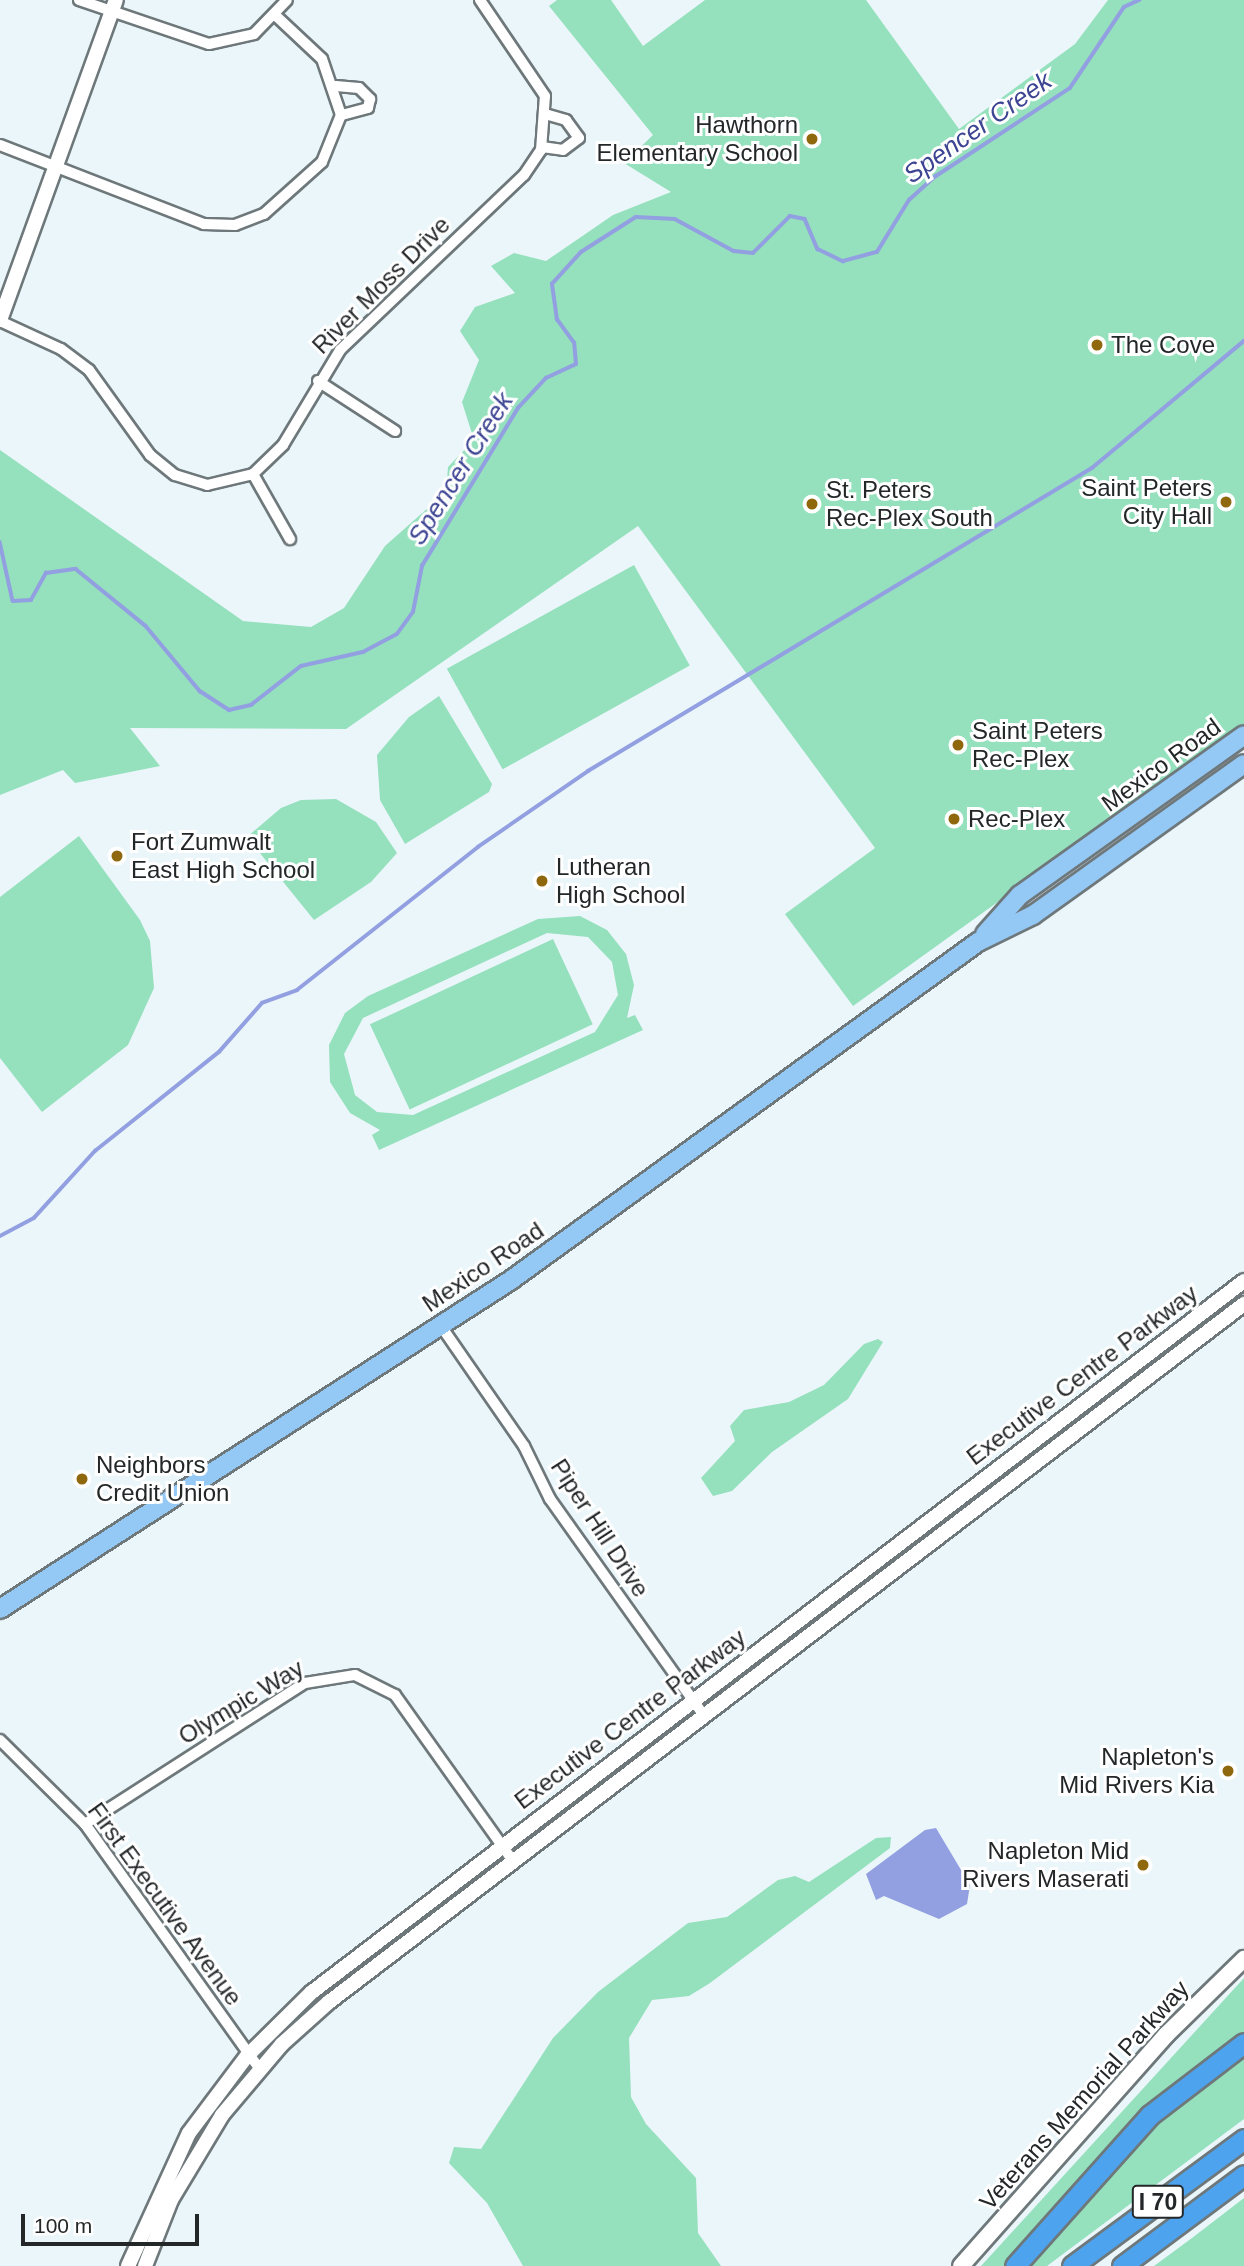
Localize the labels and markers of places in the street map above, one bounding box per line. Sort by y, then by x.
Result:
place label: Hawthorn Elementary School [597,111,798,167]
marker: Hawthorn Elementary School [804,131,820,147]
place label: The Cove [1111,331,1215,359]
marker: The Cove [1089,337,1105,353]
place label: Saint Peters City Hall [1081,474,1212,530]
place label: St. Peters Rec-Plex South [826,476,993,532]
marker: Saint Peters City Hall [1218,494,1234,510]
marker: St. Peters Rec-Plex South [804,496,820,512]
place label: Saint Peters Rec-Plex [972,717,1103,773]
marker: Saint Peters Rec-Plex [950,737,966,753]
place label: Rec-Plex [968,805,1065,833]
marker: Rec-Plex [946,811,962,827]
place label: Fort Zumwalt East High School [131,828,315,884]
marker: Fort Zumwalt East High School [109,848,125,864]
place label: Lutheran High School [556,853,685,909]
marker: Lutheran High School [534,873,550,889]
place label: Neighbors Credit Union [96,1451,229,1507]
marker: Neighbors Credit Union [74,1471,90,1487]
place label: Napleton's Mid Rivers Kia [1059,1743,1214,1799]
marker: Napleton's Mid Rivers Kia [1220,1763,1236,1779]
place label: Napleton Mid Rivers Maserati [962,1837,1129,1893]
marker: Napleton Mid Rivers Maserati [1135,1857,1151,1873]

